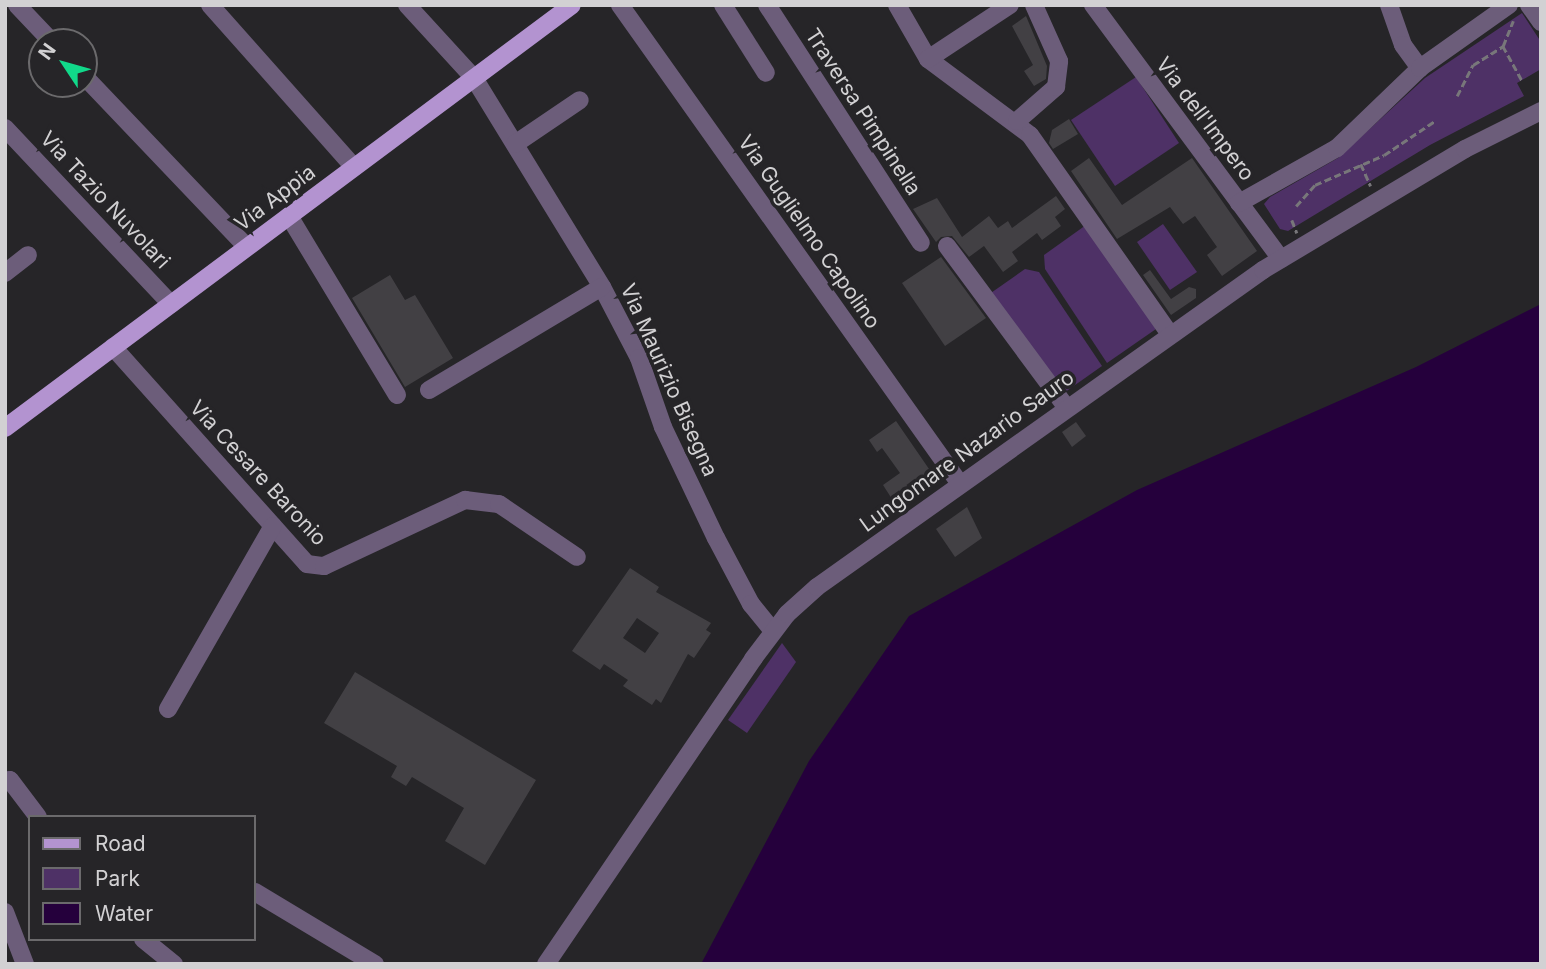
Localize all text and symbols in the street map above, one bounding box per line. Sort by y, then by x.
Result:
street label: Traversa Pimpinella [800,24,926,200]
north arrow [28,28,98,98]
text: N [34,39,61,64]
street label: Via dell'Impero [1150,52,1260,186]
street label: Via Tazio Nuvolari [35,126,175,274]
street label: Via Guglielmo Capolino [733,130,885,334]
street label: Via Appia [230,160,320,236]
street label: Via Maurizio Bisegna [615,280,723,480]
street label: Lungomare Nazario Sauro [855,365,1079,537]
street label: Via Cesare Baronio [184,395,332,551]
legend [28,815,256,941]
text: Road [95,831,146,856]
text: Park [95,866,140,891]
text: Water [95,901,153,926]

